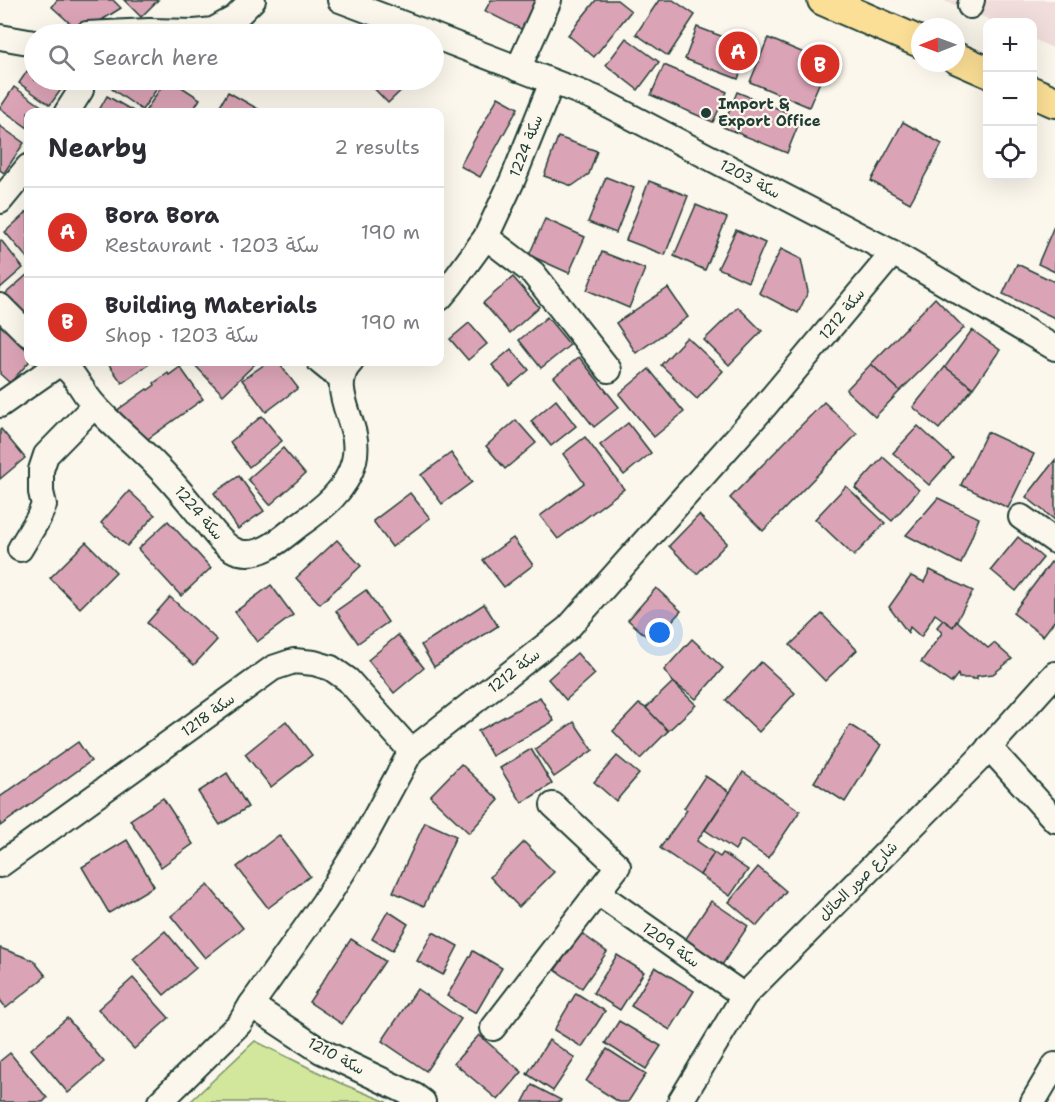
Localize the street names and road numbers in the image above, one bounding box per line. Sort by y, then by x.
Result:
street label: سكة 1224 [504,112,548,180]
street label: سكة 1203 [716,155,784,203]
street label: سكة 1212 [815,284,869,344]
street label: سكة 1224 [170,482,228,544]
street label: سكة 1212 [484,644,544,698]
street label: سكة 1218 [177,689,239,741]
street label: شارع صور الحائل [814,837,902,925]
street label: سكة 1209 [638,918,704,972]
street label: سكة 1210 [304,1033,368,1079]

